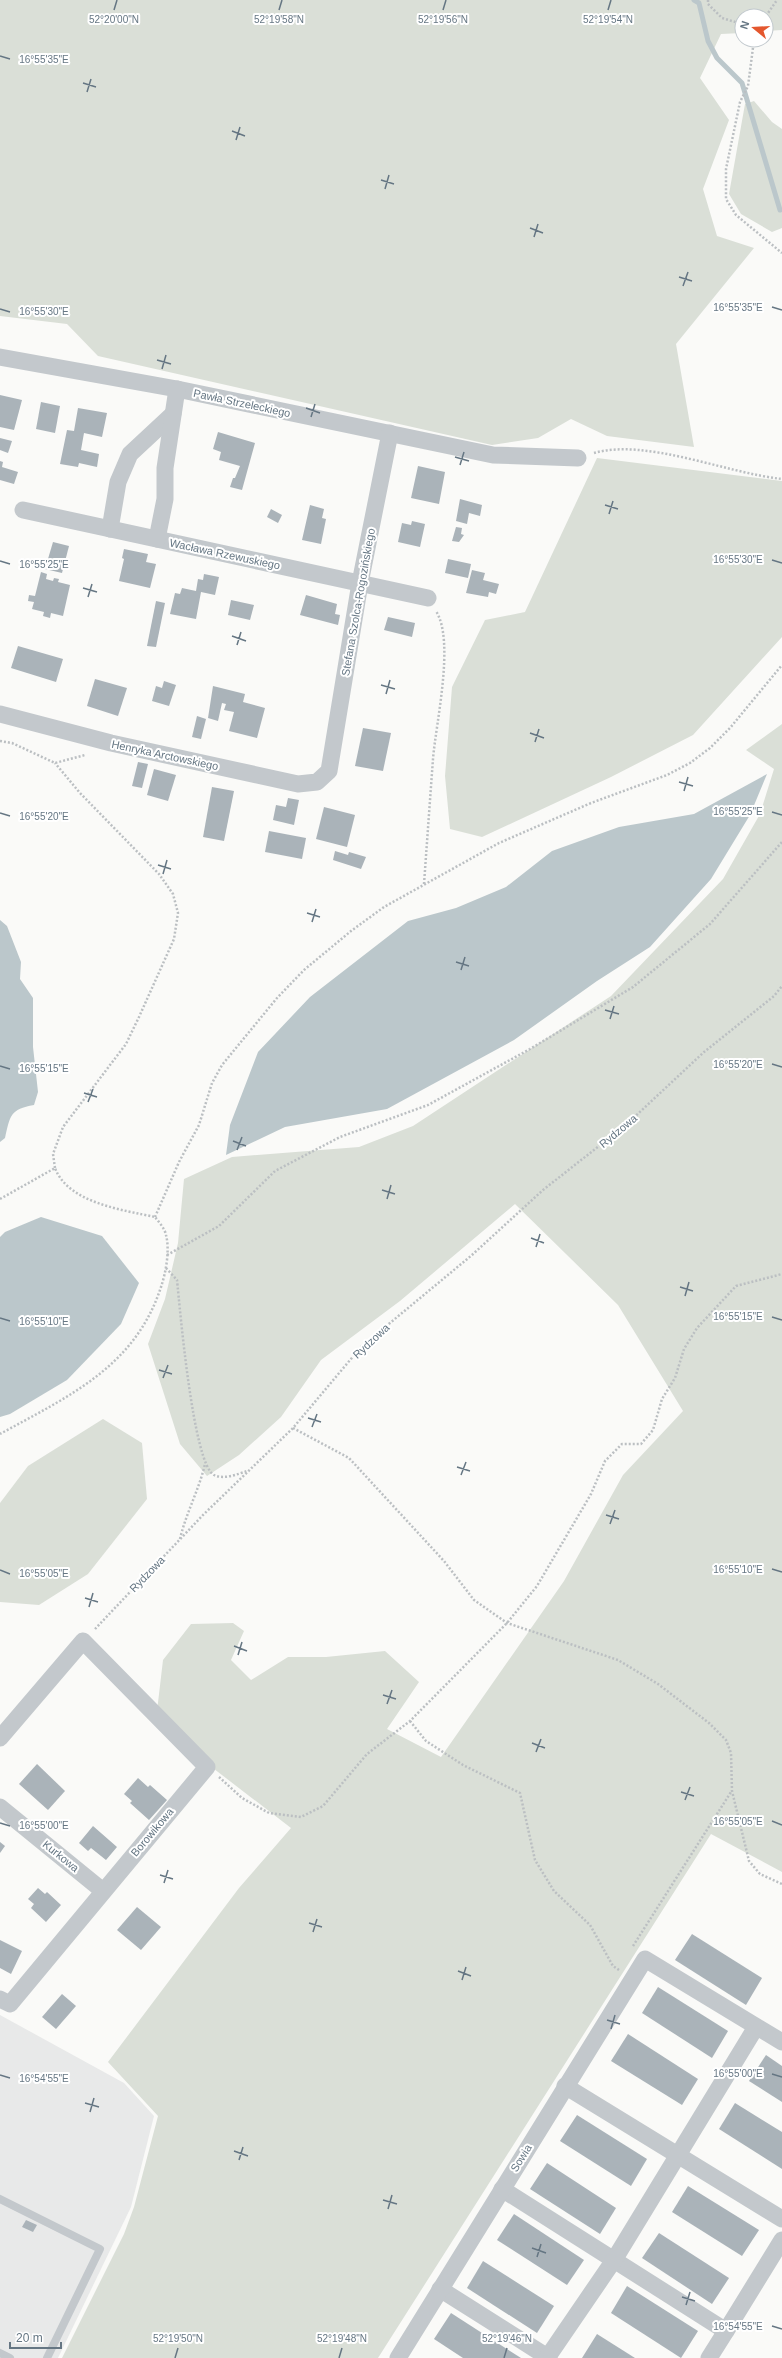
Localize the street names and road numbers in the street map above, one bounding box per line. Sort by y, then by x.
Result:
street label: Pawła Strzeleckiego [192,387,292,419]
street label: Stefana Szolca-Rogozińskiego [339,527,377,677]
street label: Wacława Rzewuskiego [169,536,281,572]
street label: Henryka Arctowskiego [111,738,219,772]
street label: Rydzowa [597,1111,640,1150]
street label: Rydzowa [350,1321,392,1361]
street label: Rydzowa [127,1553,168,1594]
street label: Borowikowa [128,1805,176,1859]
street label: Kurkowa [41,1838,82,1875]
street label: Sowia [508,2141,534,2174]

